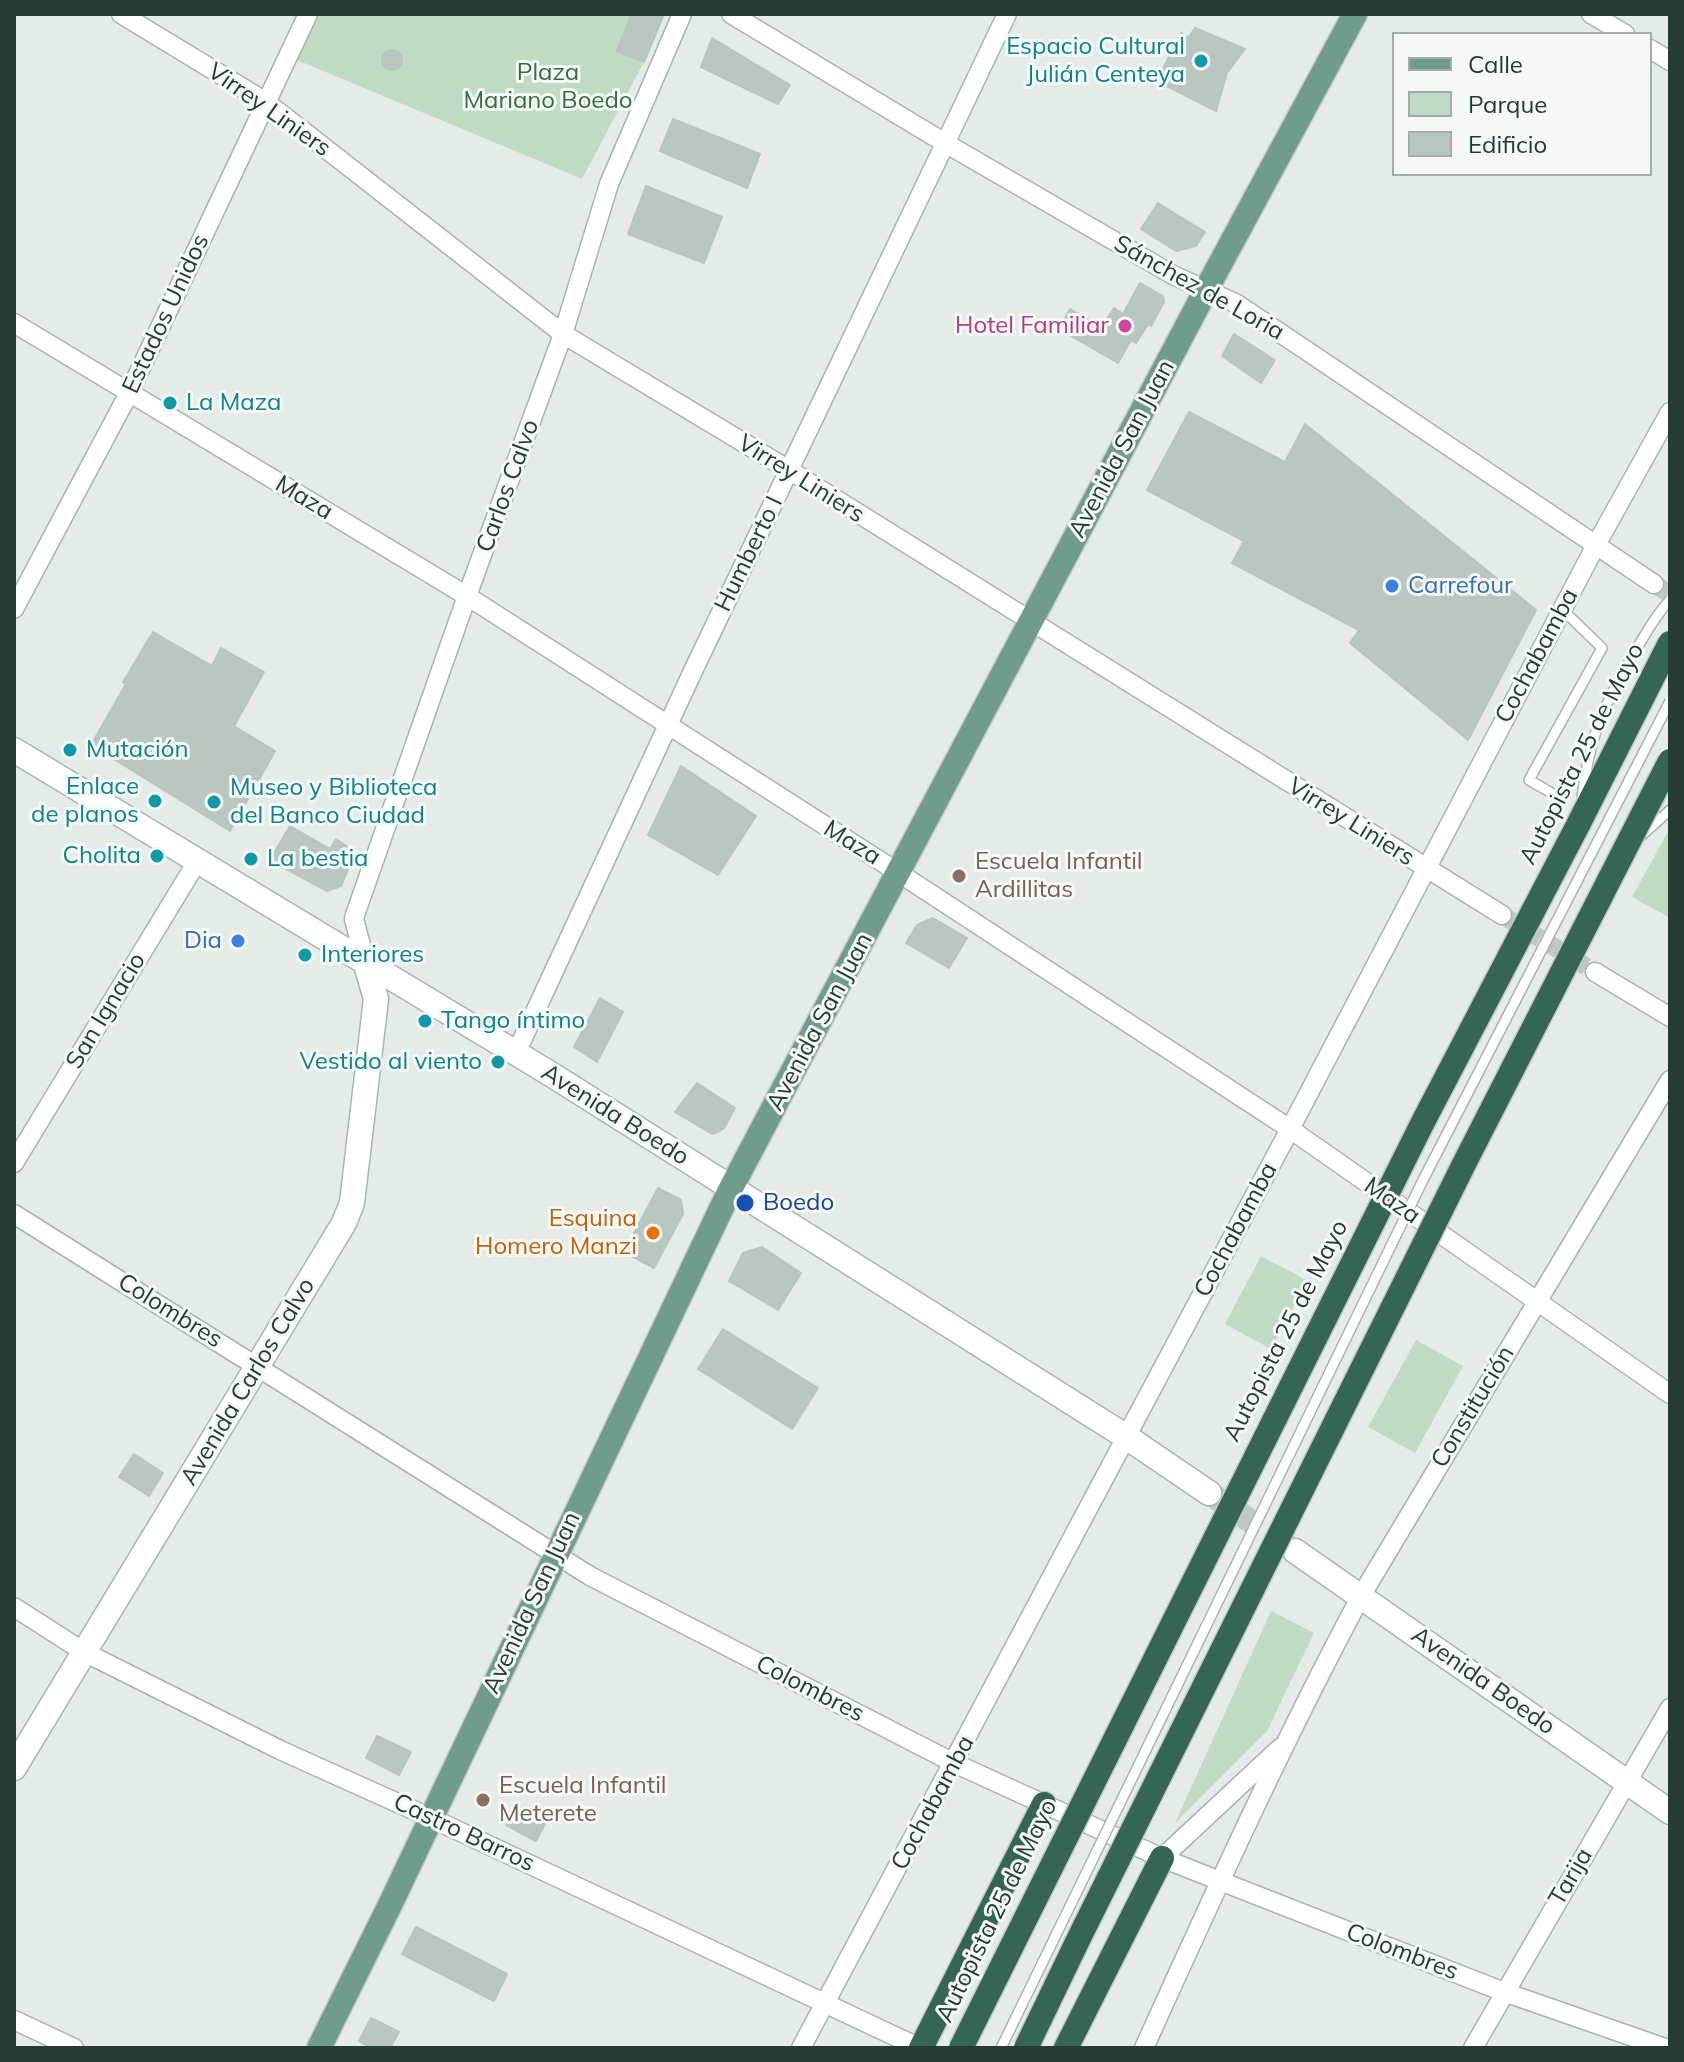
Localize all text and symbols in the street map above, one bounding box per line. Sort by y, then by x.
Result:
legend [1392,32,1652,176]
place label: Espacio Cultural Julián Centeya [1006,33,1185,89]
text: Calle [1468,49,1523,79]
marker: Espacio Cultural Julián Centeya [1192,52,1210,70]
street label: Virrey Liniers [202,57,336,163]
park label: Plaza Mariano Boedo [463,59,633,115]
text: Parque [1468,89,1547,119]
text: Edificio [1468,129,1547,159]
street label: Sánchez de Loria [1109,229,1289,347]
street label: Estados Unidos [117,230,215,398]
place label: Hotel Familiar [955,312,1109,340]
marker: Hotel Familiar [1116,317,1134,335]
street label: Avenida San Juan [1063,355,1181,543]
place label: La Maza [186,389,281,417]
marker: La Maza [161,394,179,412]
street label: Carlos Calvo [471,416,545,556]
street label: Virrey Liniers [732,429,870,529]
street label: Maza [270,470,338,526]
street label: Humberto I [709,492,789,616]
place label: Carrefour [1408,572,1513,600]
marker: Carrefour [1383,577,1401,595]
street label: Cochabamba [1489,584,1585,728]
street label: Autopista 25 de Mayo [1514,639,1650,869]
place label: Mutación [86,736,189,764]
marker: Mutación [61,741,79,759]
street label: Virrey Liniers [1282,772,1420,872]
place label: Enlace de planos [31,773,139,829]
place label: Museo y Biblioteca del Banco Ciudad [230,774,437,830]
marker: Enlace de planos [146,792,164,810]
marker: Museo y Biblioteca del Banco Ciudad [205,793,223,811]
street label: Maza [818,814,886,872]
place label: Cholita [63,842,141,870]
place label: La bestia [267,845,368,873]
marker: Cholita [148,847,166,865]
place label: Escuela Infantil Ardillitas [975,848,1143,904]
marker: La bestia [242,850,260,868]
marker: Escuela Infantil Ardillitas [950,867,968,885]
place label: Dia [184,927,222,955]
street label: Avenida San Juan [761,928,879,1116]
marker: Dia [229,932,247,950]
place label: Interiores [321,941,424,969]
marker: Interiores [296,946,314,964]
street label: San Ignacio [60,948,152,1074]
place label: Tango íntimo [441,1007,585,1035]
marker: Tango íntimo [416,1012,434,1030]
place label: Vestido al viento [299,1048,482,1076]
marker: Vestido al viento [489,1053,507,1071]
street label: Avenida Boedo [536,1058,694,1172]
street label: Cochabamba [1188,1158,1284,1302]
street label: Maza [1358,1172,1426,1230]
place label: Boedo [763,1189,834,1217]
marker: Boedo [734,1192,756,1214]
place label: Esquina Homero Manzi [475,1205,637,1261]
street label: Autopista 25 de Mayo [1218,1216,1354,1446]
marker: Esquina Homero Manzi [644,1224,662,1242]
street label: Colombres [112,1268,228,1354]
street label: Avenida Carlos Calvo [175,1273,321,1491]
street label: Constitución [1425,1341,1521,1473]
street label: Avenida San Juan [477,1507,587,1699]
street label: Avenida Boedo [1406,1621,1560,1741]
street label: Colombres [751,1649,869,1729]
street label: Cochabamba [885,1731,981,1875]
place label: Escuela Infantil Meterete [499,1772,667,1828]
street label: Castro Barros [389,1788,539,1878]
marker: Escuela Infantil Meterete [474,1791,492,1809]
street label: Autopista 25 de Mayo [930,1795,1064,2027]
street label: Tarija [1543,1843,1599,1911]
street label: Colombres [1342,1917,1462,1987]

